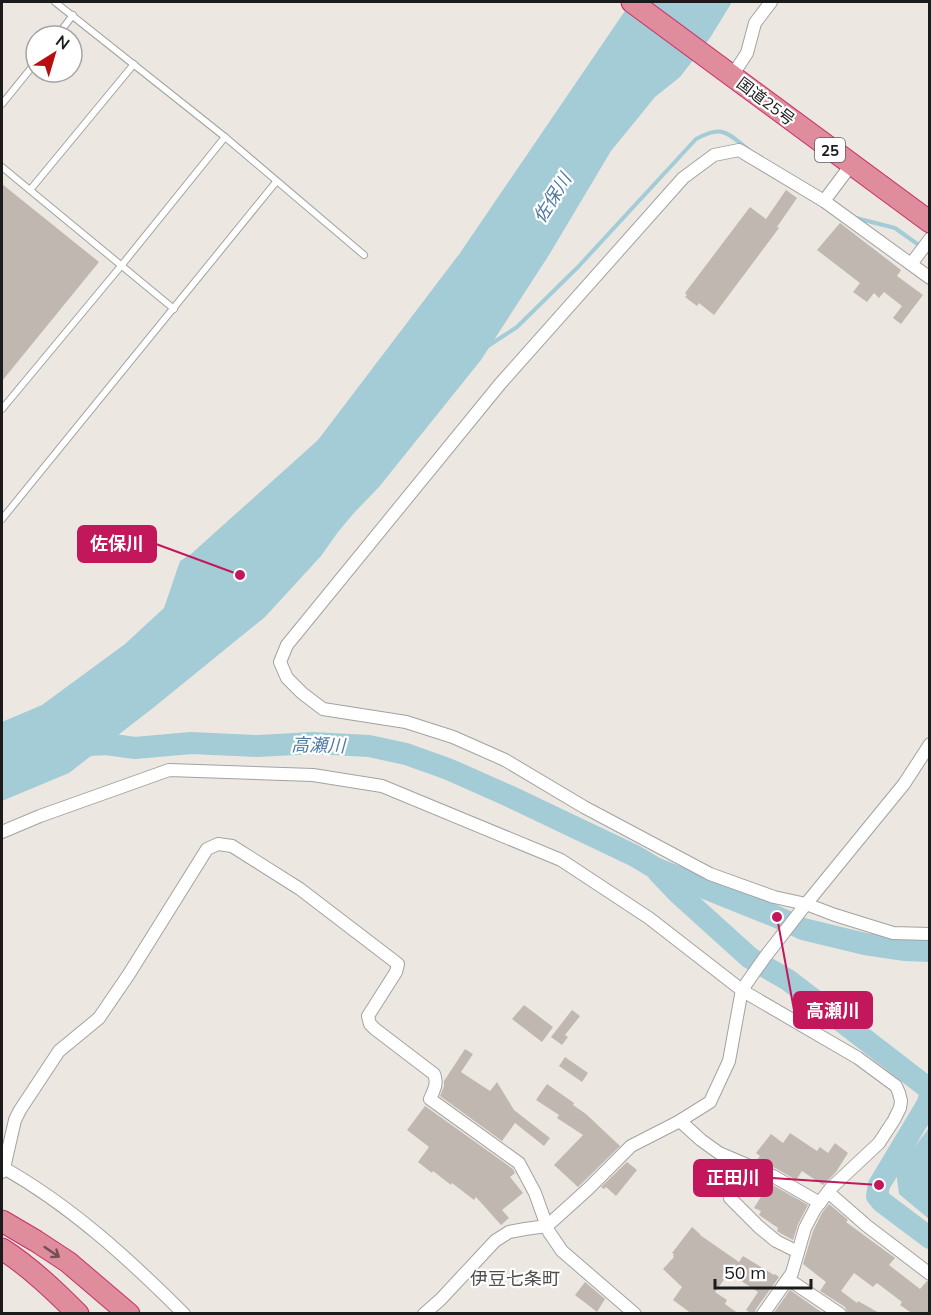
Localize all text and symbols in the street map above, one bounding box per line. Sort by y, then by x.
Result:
north arrow [24,24,84,84]
text: N [52,30,74,54]
street label: 国道25号 [733,73,799,129]
road number: 25 [815,138,845,162]
water label: 佐保川 [528,167,577,227]
callout: 佐保川 [78,526,156,562]
text: 佐保川 [90,532,144,555]
water label: 高瀬川 [291,733,347,757]
callout: 高瀬川 [794,992,872,1028]
text: 高瀬川 [806,999,860,1022]
callout: 正田川 [694,1160,772,1196]
text: 正田川 [706,1166,760,1189]
one-way arrow [43,1245,60,1258]
scale bar [715,1252,811,1290]
text: 50 m [724,1261,766,1284]
district label: 伊豆七条町 [470,1267,560,1290]

